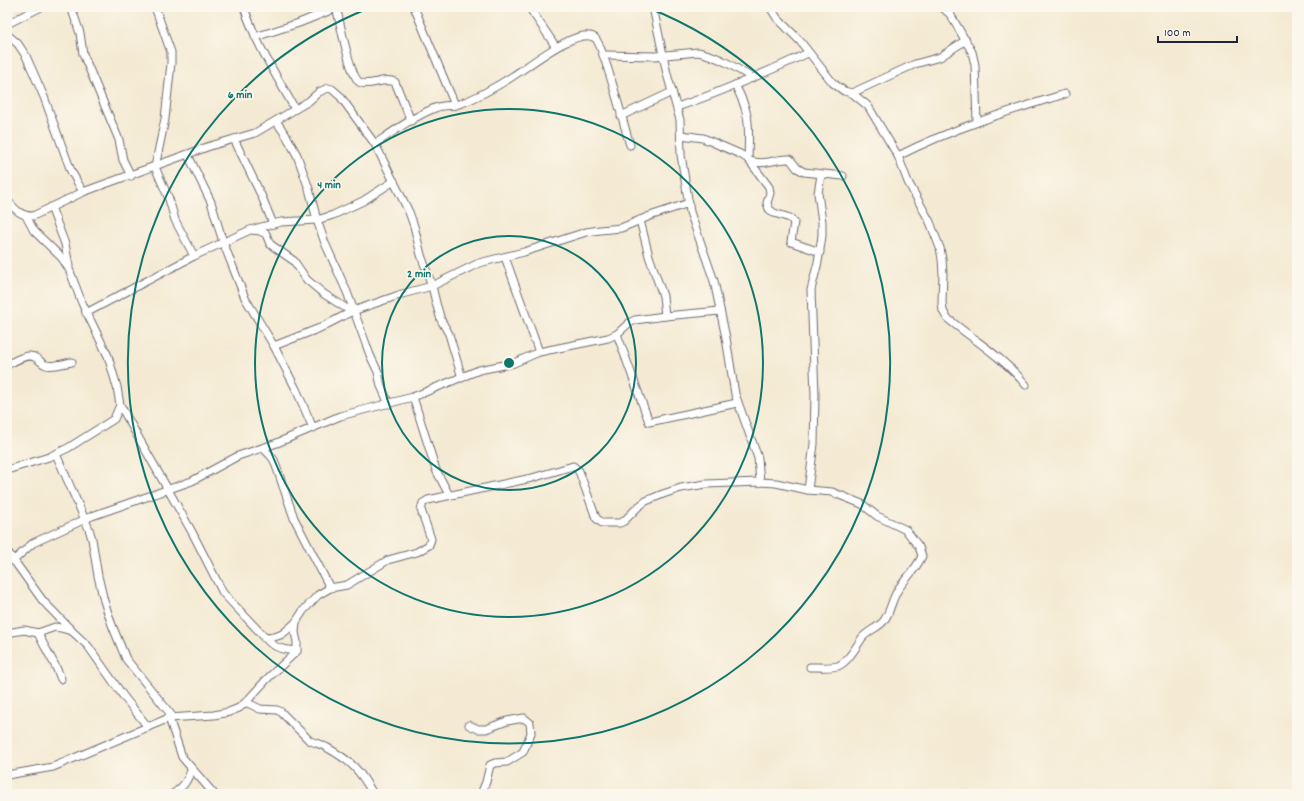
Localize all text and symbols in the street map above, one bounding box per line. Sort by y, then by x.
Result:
scale bar [1158,18,1237,44]
text: 100 m [1164,25,1191,42]
text: 6 min [228,87,253,104]
text: 4 min [317,177,341,194]
text: 2 min [407,266,431,283]
centre of rings [502,356,516,370]

